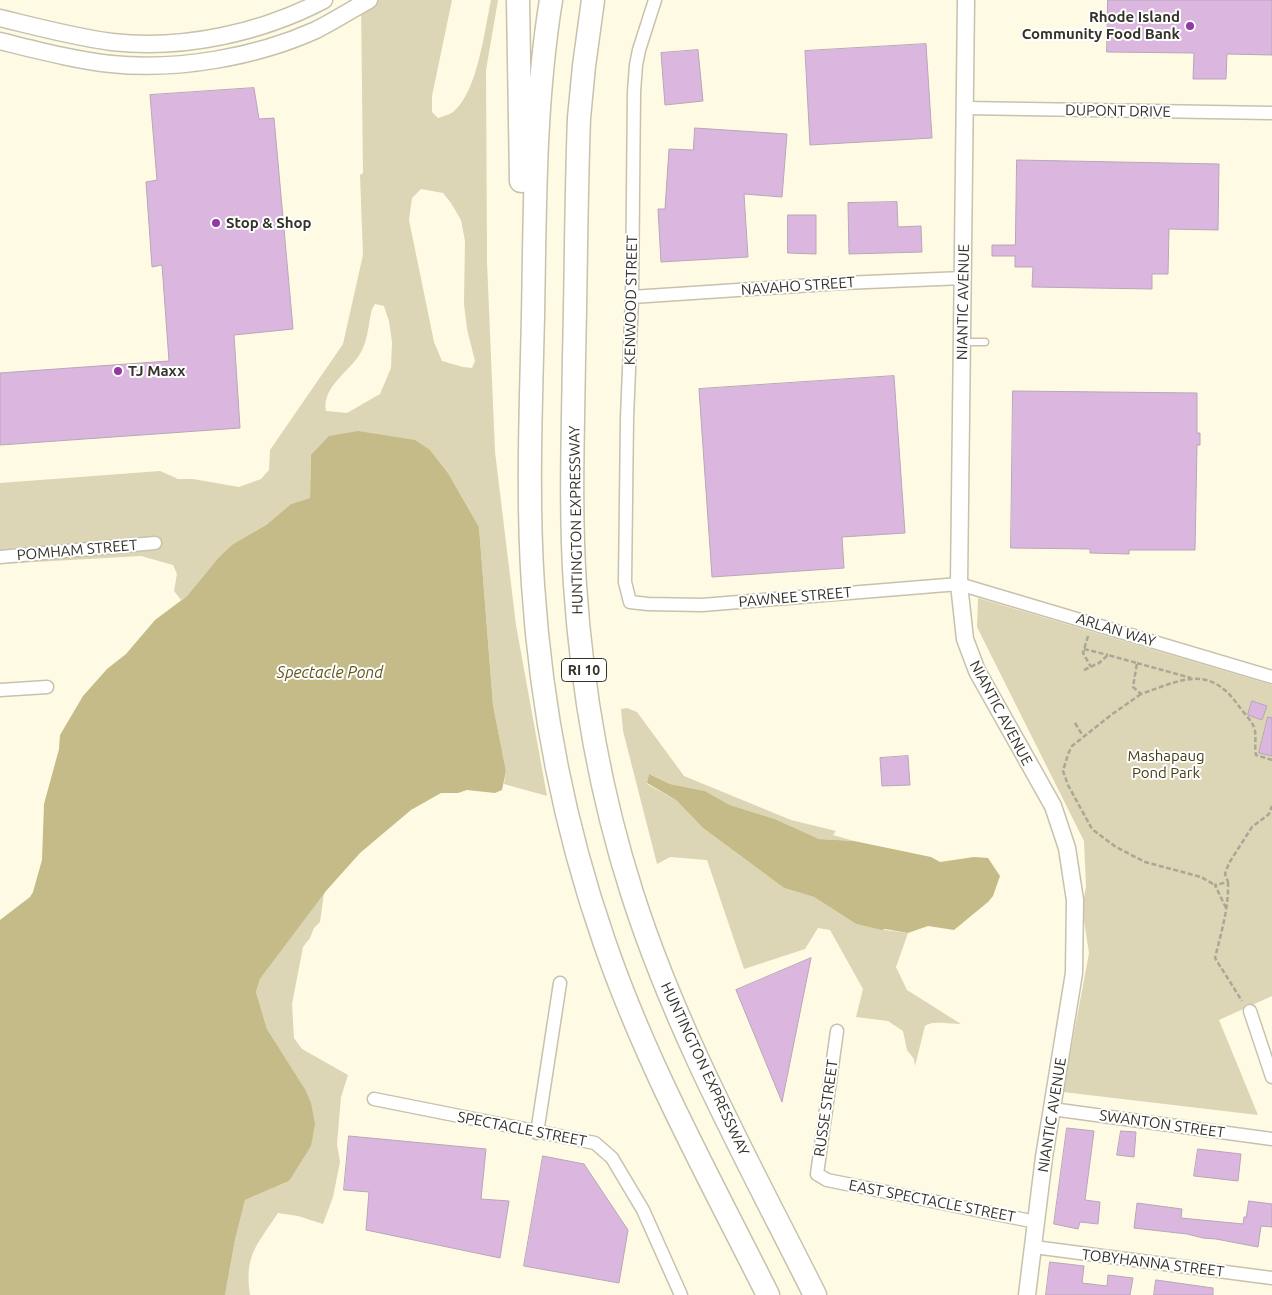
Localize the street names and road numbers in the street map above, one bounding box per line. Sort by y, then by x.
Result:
street label: DUPONT DRIVE [1065,101,1171,121]
street label: KENWOOD STREET [621,235,641,365]
street label: NIANTIC AVENUE [953,244,973,360]
street label: NAVAHO STREET [740,273,856,299]
street label: HUNTINGTON EXPRESSWAY [565,425,587,615]
street label: POMHAM STREET [16,536,138,564]
street label: PAWNEE STREET [738,583,852,611]
street label: ARLAN WAY [1074,609,1158,651]
road number: RI 10 [562,658,606,682]
street label: NIANTIC AVENUE [966,658,1036,768]
street label: HUNTINGTON EXPRESSWAY [657,979,753,1159]
street label: NIANTIC AVENUE [1034,1056,1070,1174]
street label: RUSSE STREET [810,1058,842,1158]
street label: SWANTON STREET [1098,1106,1226,1142]
street label: SPECTACLE STREET [456,1108,588,1150]
street label: EAST SPECTACLE STREET [847,1176,1017,1226]
street label: TOBYHANNA STREET [1081,1245,1225,1281]

